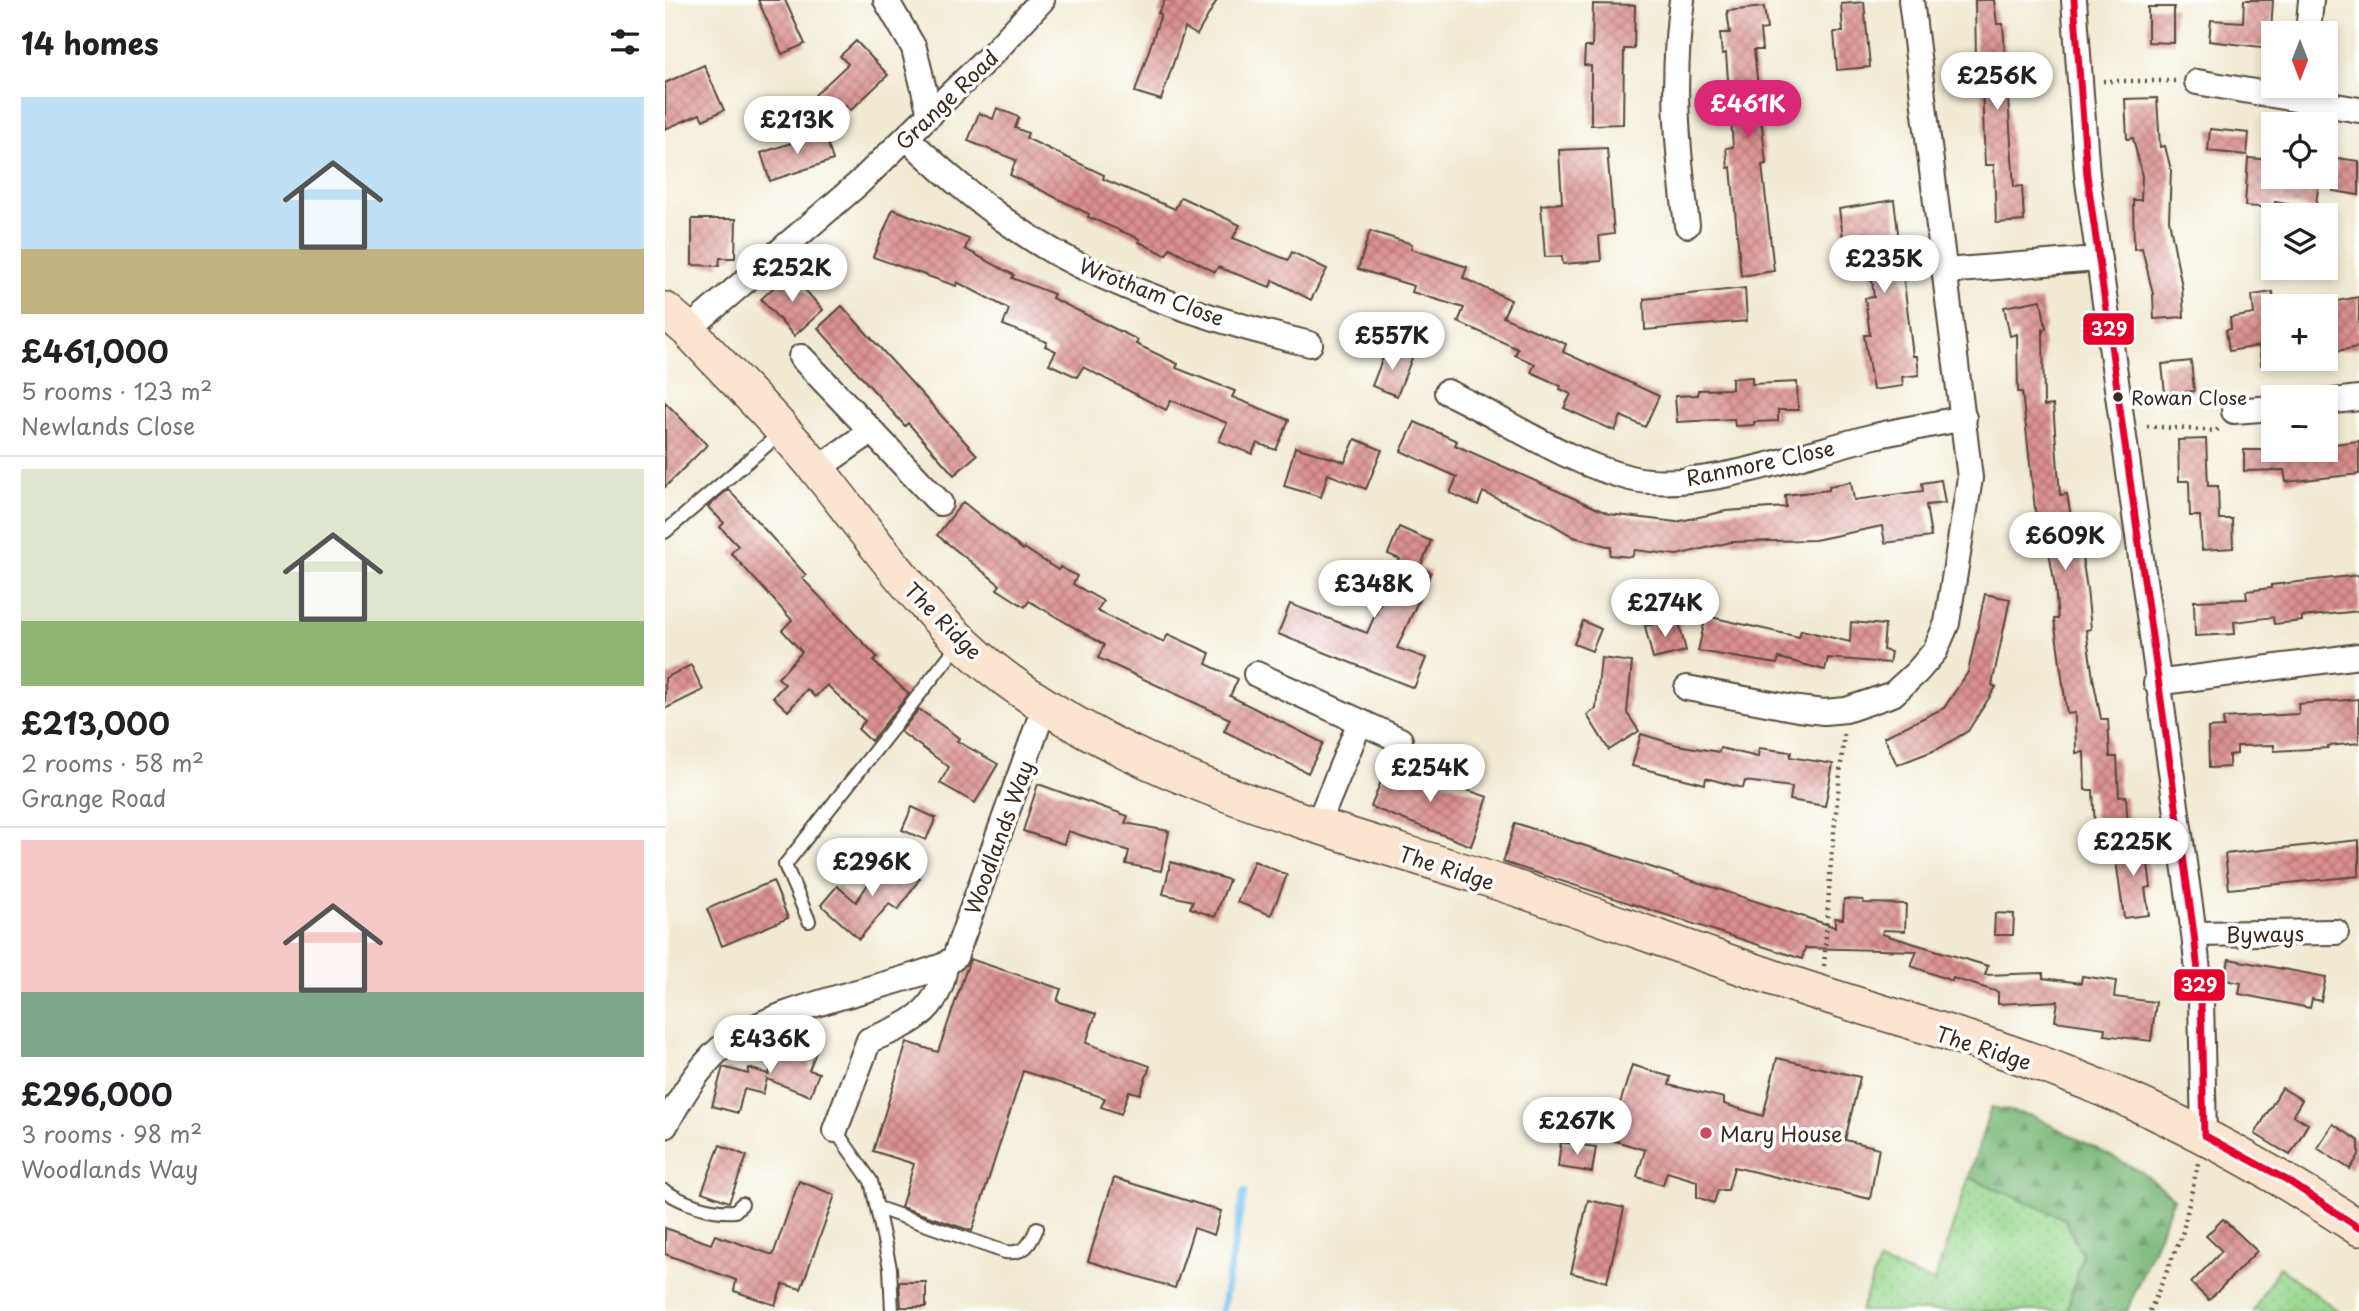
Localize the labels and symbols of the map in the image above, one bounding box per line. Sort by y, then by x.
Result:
north arrow [2261,21,2338,98]
street label: Grange Road [887,41,1005,157]
pin: £256K [1948,52,2046,112]
pin: £461K [1699,80,1797,140]
pin: £213K [748,96,846,156]
pin: £235K [1835,236,1933,295]
pin: £252K [743,244,841,304]
street label: Wrotham Close [1075,249,1229,333]
pin: £557K [1343,312,1441,372]
line badge: 329 [2082,312,2135,346]
text: 329 [2091,314,2127,342]
place label: Rowan Close [2131,383,2247,411]
marker: Rowan Close [2111,390,2125,404]
street label: Ranmore Close [1683,431,1837,493]
pin: £609K [2016,512,2114,572]
pin: £348K [1325,560,1423,620]
street label: The Ridge [898,574,990,666]
pin: £274K [1616,580,1714,639]
pin: £254K [1381,744,1479,804]
street label: Woodlands Way [955,755,1041,919]
pin: £225K [2084,818,2182,878]
street label: The Ridge [1395,837,1499,897]
pin: £296K [823,838,921,898]
street label: Byways [2226,916,2304,950]
line badge: 329 [2173,968,2226,1002]
text: 329 [2181,970,2217,998]
pin: £436K [721,1016,819,1075]
street label: The Ridge [1932,1017,2036,1077]
pin: £267K [1528,1098,1626,1157]
place label: Mary House [1720,1117,1842,1149]
marker: Mary House [1698,1125,1714,1141]

